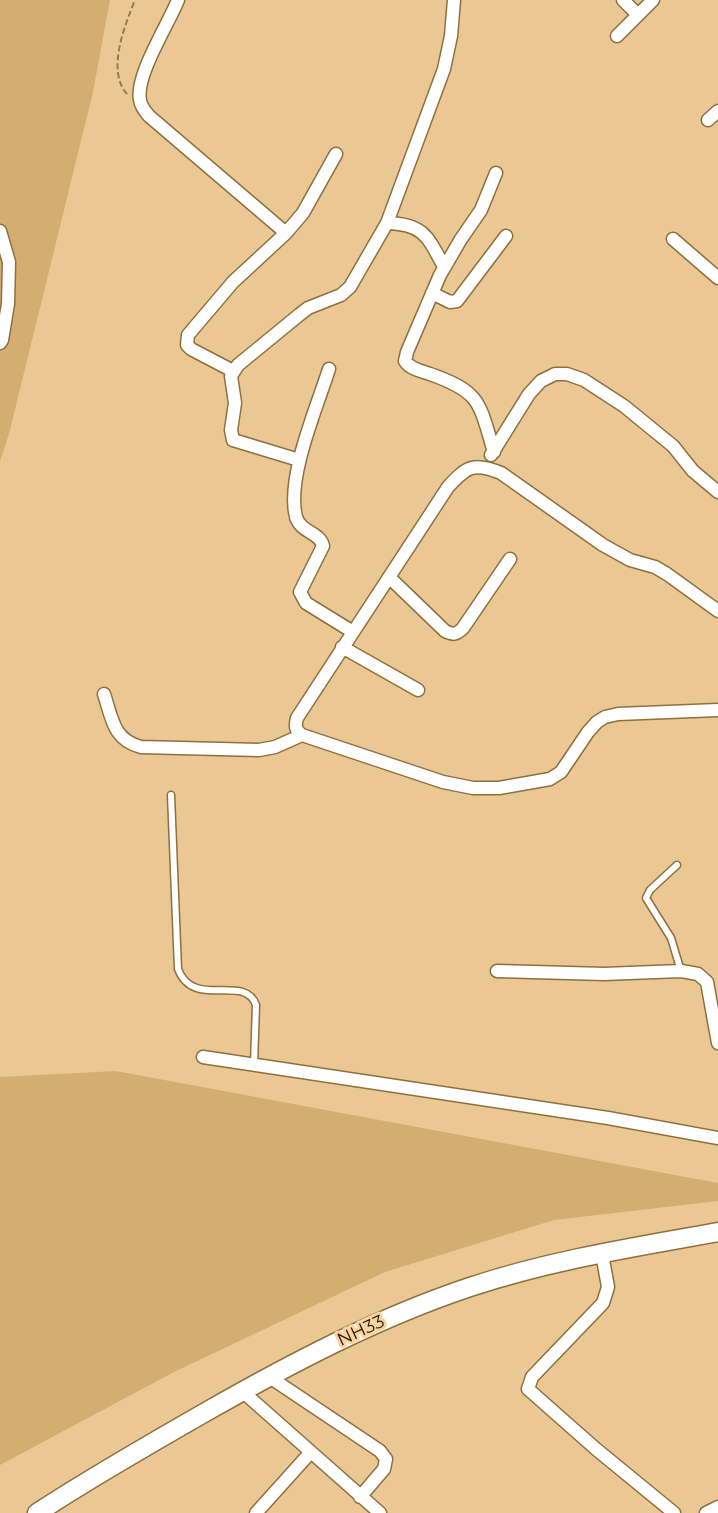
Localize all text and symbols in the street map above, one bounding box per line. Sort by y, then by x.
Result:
street label: NH33 [334,1311,388,1351]

